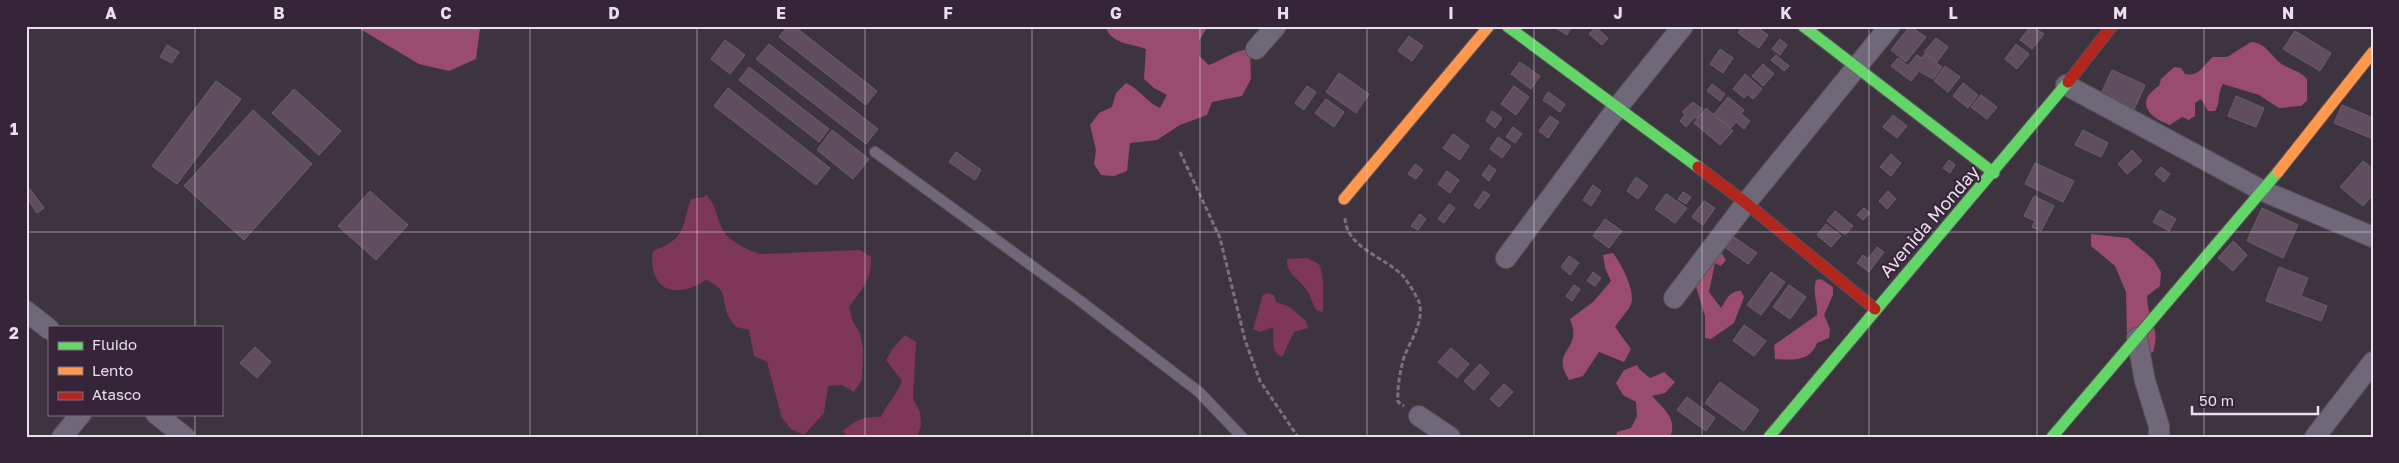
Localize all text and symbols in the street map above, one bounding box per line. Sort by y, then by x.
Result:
text: A [105,3,117,23]
text: B [273,3,285,23]
text: C [440,3,452,23]
text: D [608,3,620,23]
text: E [776,3,786,23]
text: F [943,3,953,23]
text: G [1110,3,1122,23]
text: H [1277,3,1289,23]
text: I [1448,3,1454,23]
text: J [1613,3,1623,23]
text: K [1780,3,1792,23]
text: L [1948,3,1958,23]
text: M [2113,3,2127,23]
text: N [2282,3,2294,23]
text: 1 [10,119,18,139]
street label: Avenida Monday [1874,161,1984,281]
text: 2 [9,323,19,343]
legend [48,326,222,416]
text: Fluido [92,335,137,353]
text: Lento [92,361,133,379]
scale bar [2192,383,2318,415]
text: Atasco [92,385,141,403]
text: 50 m [2199,391,2234,409]

